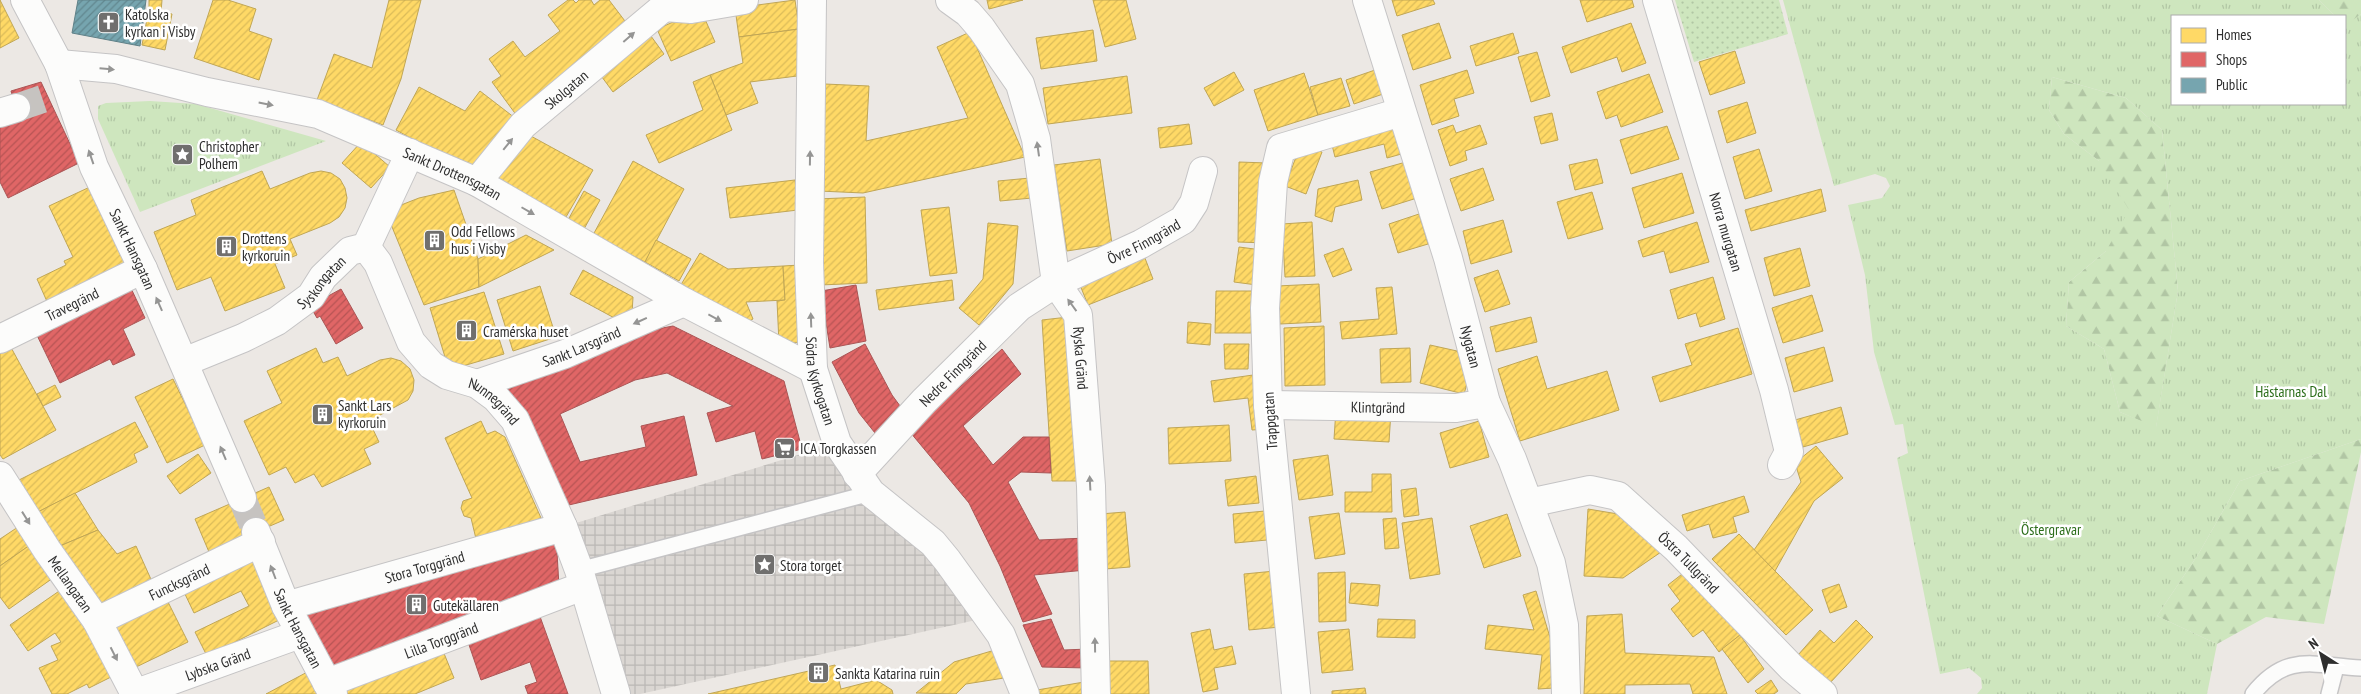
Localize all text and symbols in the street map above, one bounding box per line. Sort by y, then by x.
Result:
place label: Katolska kyrkan i Visby [125,5,196,41]
church icon: Katolska kyrkan i Visby [97,11,121,35]
legend [2171,15,2346,105]
text: Homes [2216,25,2252,44]
one-way arrow [622,31,635,42]
text: Shops [2216,50,2247,69]
one-way arrow [100,65,116,73]
street label: Skolgatan [540,65,592,113]
text: Public [2216,75,2248,94]
one-way arrow [258,100,273,108]
place label: Christopher Polhem [199,137,260,173]
one-way arrow [502,138,513,151]
one-way arrow [1034,141,1042,157]
street label: Sankt Drottensgatan [400,142,505,204]
place icon: Christopher Polhem [171,143,195,167]
one-way arrow [87,149,94,164]
one-way arrow [806,150,814,166]
street label: Norra murgatan [1706,190,1747,274]
street label: Sankt Hansgatan [106,205,160,292]
one-way arrow [522,207,535,216]
street label: Övre Finngränd [1104,214,1184,268]
place label: Odd Fellows hus i Visby [451,222,515,258]
building icon: Odd Fellows hus i Visby [423,228,447,252]
place label: Drottens kyrkoruin [242,229,290,265]
building icon: Drottens kyrkoruin [214,235,238,259]
street label: Syskongatan [293,251,349,313]
street label: Travegränd [42,283,102,325]
one-way arrow [154,297,162,311]
one-way arrow [1067,299,1077,312]
one-way arrow [806,312,814,328]
one-way arrow [708,314,722,322]
one-way arrow [633,318,647,326]
building icon: Cramérska huset [455,319,479,343]
street label: Sankt Larsgränd [540,321,623,371]
place label: Cramérska huset [483,322,568,341]
street label: Nygatan [1457,323,1486,370]
street label: Ryska Gränd [1069,326,1093,390]
street label: Södra Kyrkogatan [802,336,840,427]
street label: Nedre Finngränd [915,336,990,410]
street label: Nunnegränd [467,373,524,428]
park label: Hästarnas Dal [2255,382,2327,401]
street label: Trappgatan [1259,392,1281,450]
place label: Sankt Lars kyrkoruin [338,396,391,432]
street label: Klintgränd [1351,397,1405,417]
building icon: Sankt Lars kyrkoruin [310,402,334,426]
supermarket icon: ICA Torgkassen [772,436,796,460]
place label: ICA Torgkassen [800,439,876,458]
one-way arrow [219,446,227,460]
one-way arrow [1086,475,1094,491]
one-way arrow [21,511,31,524]
park label: Östergravar [2021,520,2082,539]
street label: Östra Tullgränd [1654,527,1724,597]
street label: Stora Torggränd [383,546,466,587]
street label: Mellangatan [44,552,97,616]
place icon: Stora torget [752,553,776,577]
place label: Stora torget [780,556,842,575]
street label: Funcksgränd [145,559,213,604]
one-way arrow [269,564,277,579]
street label: Sankt Hansgatan [270,585,327,671]
building icon: Gutekällaren [405,593,429,617]
place label: Gutekällaren [433,596,499,615]
street label: Lilla Torggränd [402,617,481,662]
north arrow [2296,629,2346,679]
text: N [2305,634,2322,653]
one-way arrow [1091,637,1099,653]
street label: Lybska Gränd [183,643,253,684]
one-way arrow [110,646,118,661]
building icon: Sankta Katarina ruin [807,661,831,685]
place label: Sankta Katarina ruin [835,664,940,683]

